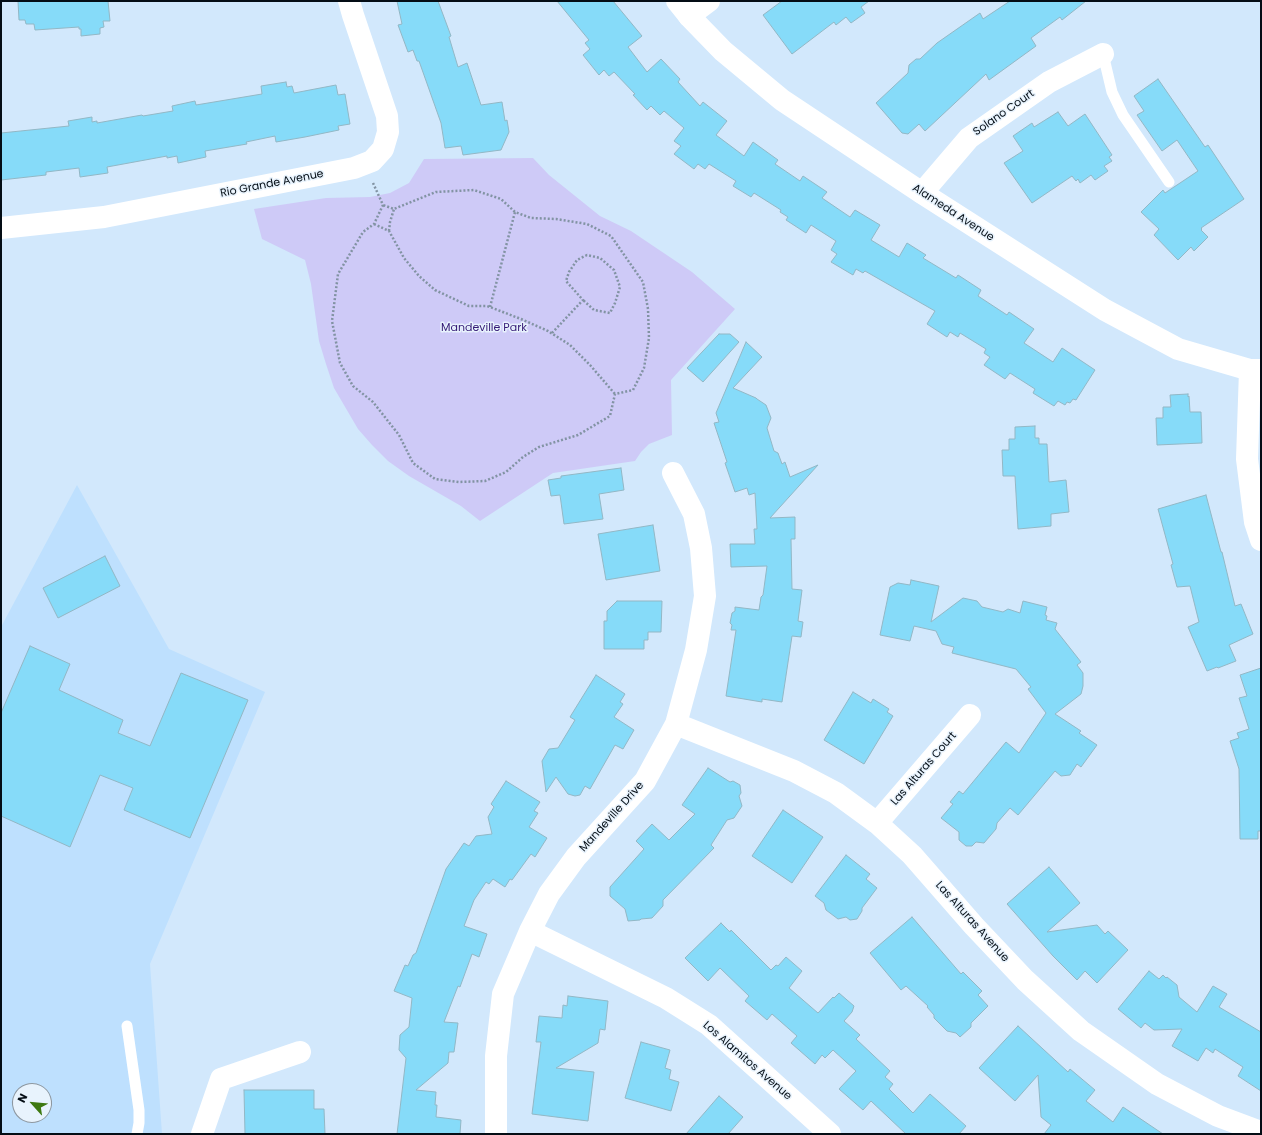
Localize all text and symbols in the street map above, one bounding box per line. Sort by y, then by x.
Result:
street label: Solano Court [971,87,1037,139]
street label: Rio Grande Avenue [219,168,325,200]
street label: Alameda Avenue [910,182,996,244]
park label: Mandeville Park [441,321,527,335]
street label: Las Alturas Court [889,730,959,808]
street label: Mandeville Drive [577,779,647,855]
street label: Las Alturas Avenue [932,879,1012,965]
street label: Los Alamitos Avenue [700,1019,794,1103]
north arrow [12,1083,52,1123]
text: N [13,1091,31,1105]

